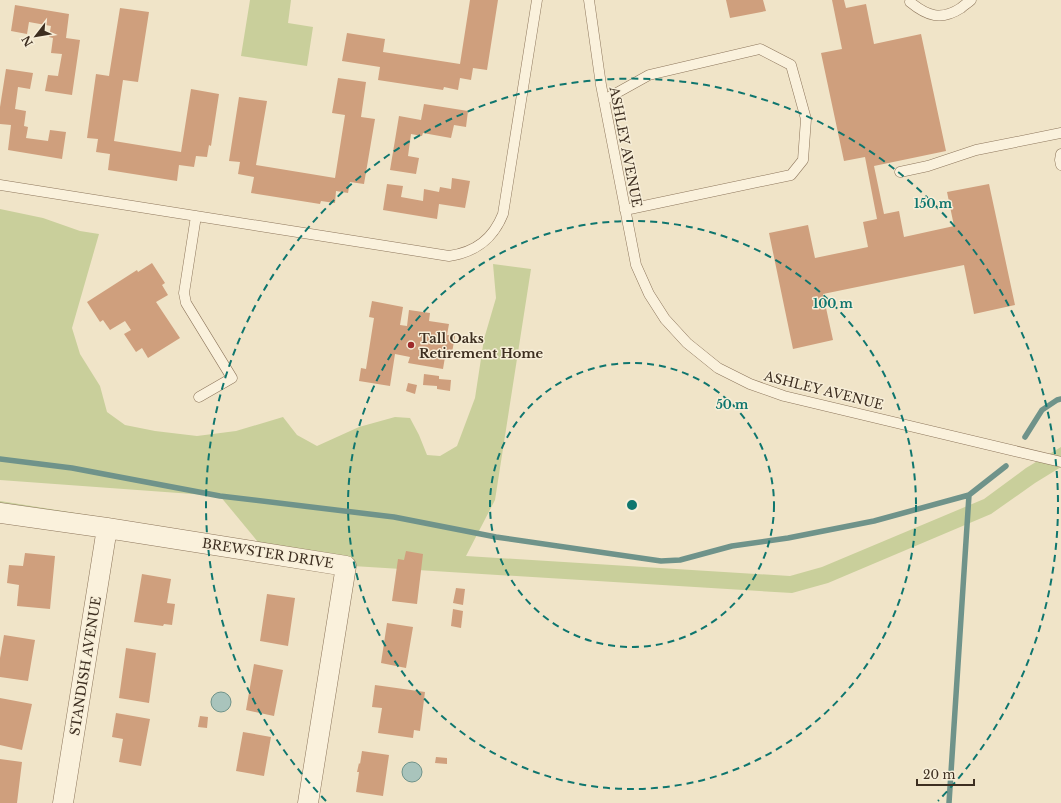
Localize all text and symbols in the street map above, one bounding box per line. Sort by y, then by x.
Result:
north arrow [16,16,56,56]
text: N [18,33,36,49]
street label: ASHLEY AVENUE [605,84,646,209]
text: 150 m [914,196,953,211]
text: 100 m [813,296,854,311]
place label: Tall Oaks Retirement Home [419,330,544,362]
marker: Tall Oaks Retirement Home [406,340,416,350]
street label: ASHLEY AVENUE [761,367,885,414]
text: 50 m [716,397,749,412]
centre of rings [625,498,639,512]
street label: BREWSTER DRIVE [201,535,335,572]
street label: STANDISH AVENUE [66,595,105,737]
scale bar [917,761,974,787]
text: 20 m [923,767,955,782]

